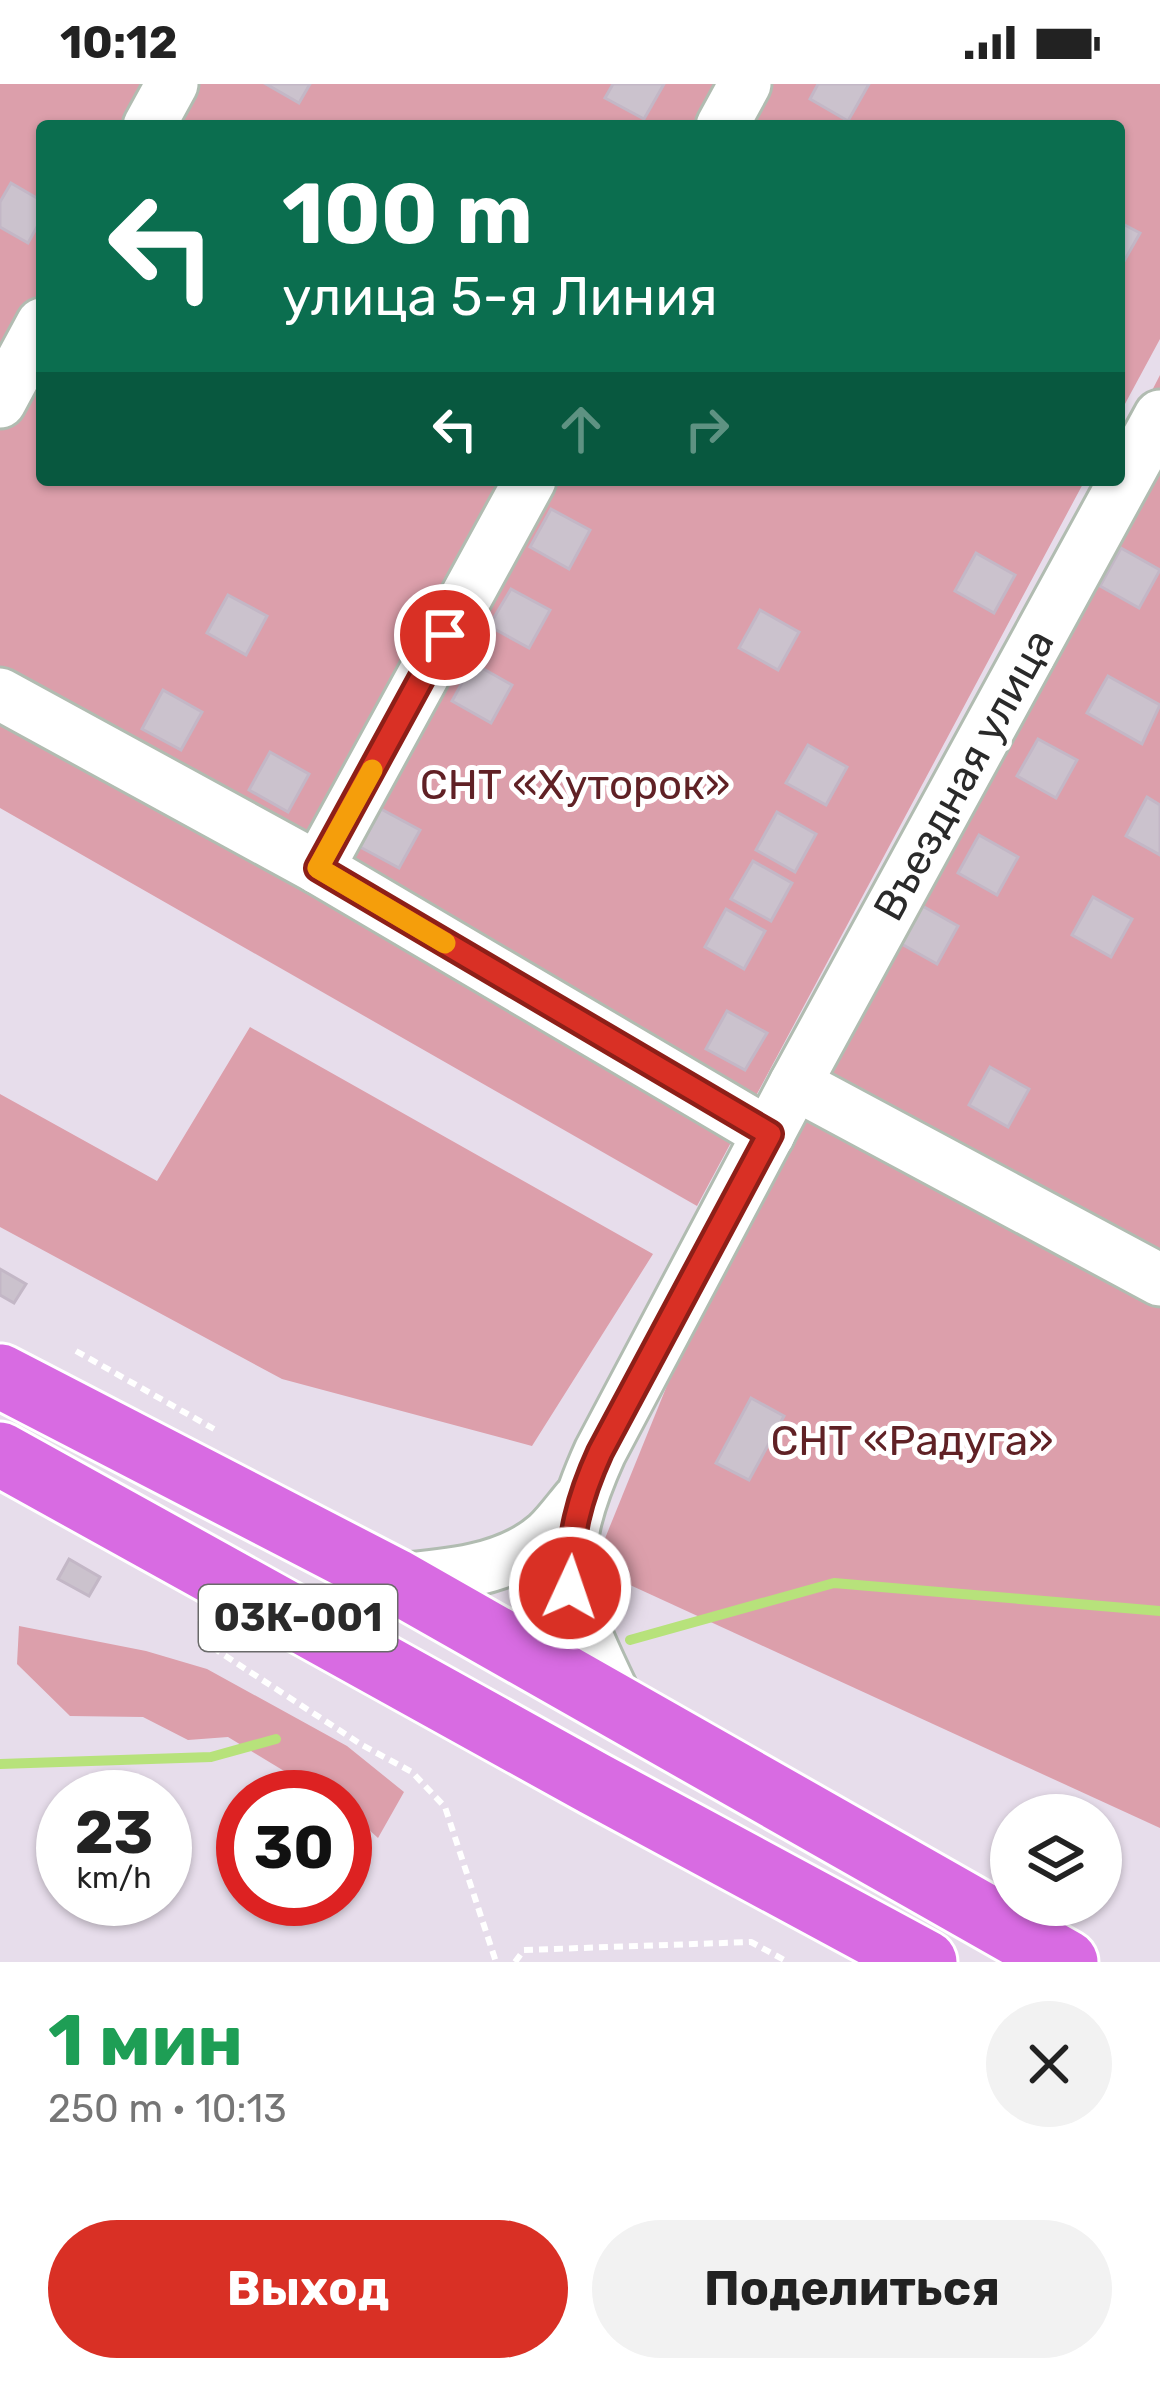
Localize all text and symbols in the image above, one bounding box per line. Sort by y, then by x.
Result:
text: 10:12 [60,16,178,69]
text: 100 m [282,164,533,264]
icon: left [84,168,240,324]
text: улица 5-я Линия [282,265,718,329]
icon: left [422,396,488,462]
icon: ahead [548,396,614,462]
icon: right [674,396,740,462]
pin [394,584,496,686]
icon: arrive [412,602,478,668]
street label: Въездная улица [863,621,1065,929]
park label: СНТ «Хуторок» [420,760,730,810]
park label: СНТ «Радуга» [770,1416,1054,1466]
position arrow [507,1525,633,1651]
road number: 03К-001 [199,1585,397,1651]
speed limit sign: 30 [216,1770,372,1926]
map controls [990,1794,1122,1926]
button: layers [990,1794,1122,1926]
text: 23 [75,1797,153,1868]
text: km/h [77,1860,151,1896]
text: 1 мин [48,1998,243,2083]
button: close [986,2001,1112,2127]
text: 250 m · 10:13 [48,2086,287,2132]
button: Выход [48,2220,568,2358]
button: Поделиться [592,2220,1112,2358]

